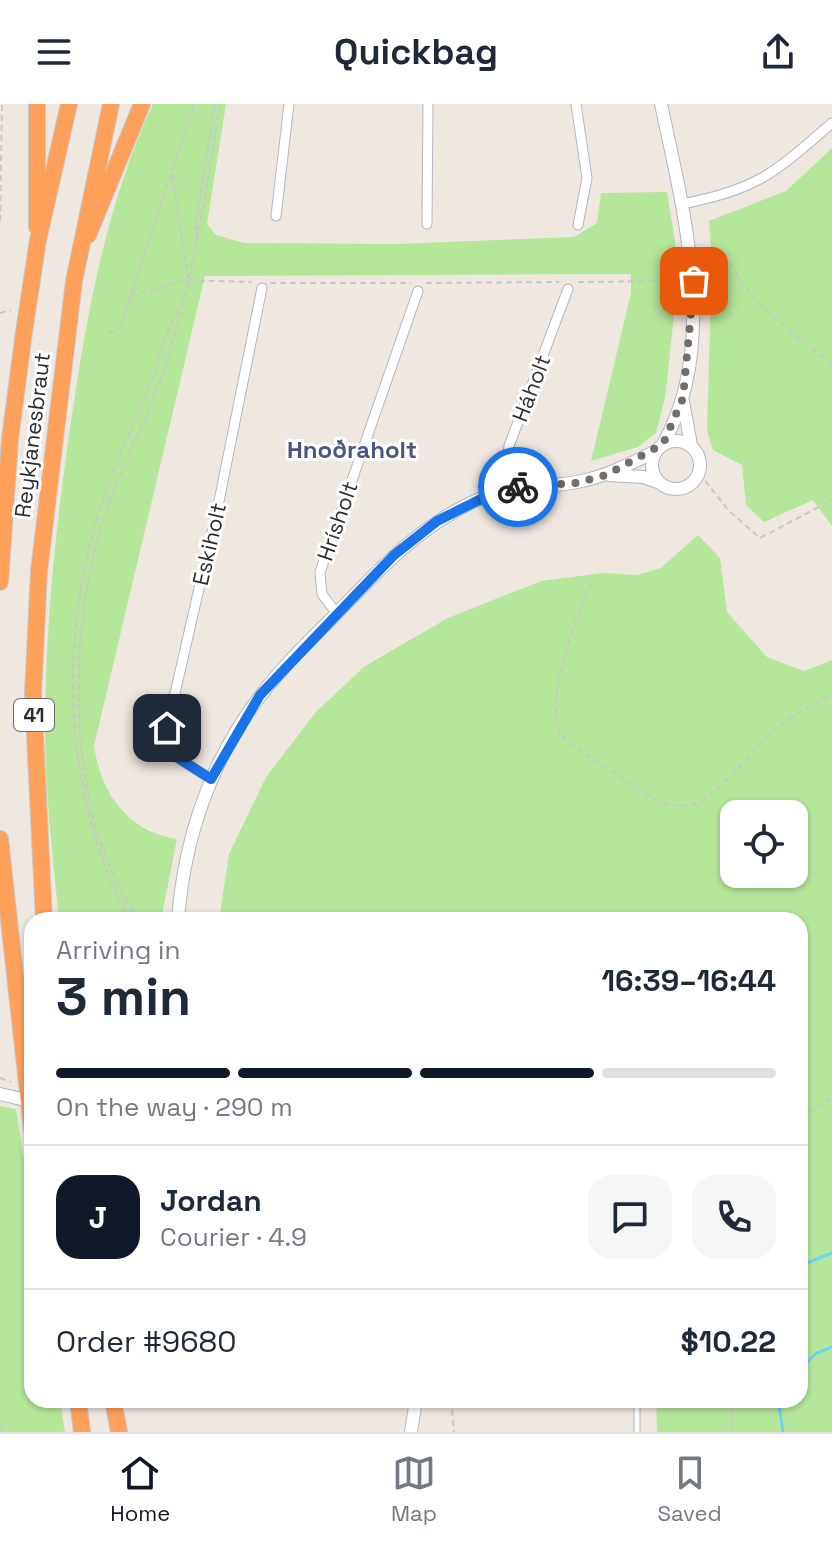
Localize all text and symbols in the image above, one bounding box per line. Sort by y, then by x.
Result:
text: Quickbag [334,29,498,75]
icon: menu [32,30,76,74]
icon: share [756,30,800,74]
pin [660,247,728,315]
icon: bag [672,259,716,303]
street label: Háholt [505,350,557,426]
street label: Reykjanesbraut [8,351,56,519]
district label: Hnoðraholt [287,434,417,465]
courier [478,447,558,527]
icon: bike [496,465,540,509]
street label: Hrísholt [310,478,364,564]
street label: Eskiholt [186,500,232,588]
pin [133,694,201,762]
road number: 41 [14,699,54,731]
icon: home [145,706,189,750]
map controls [720,800,808,888]
button: locate [720,800,808,888]
text: Arriving in [56,933,180,967]
text: 16:39–16:44 [601,961,776,1000]
text: 3 min [56,964,191,1030]
text: On the way · 290 m [56,1090,293,1124]
button: chat [588,1175,672,1259]
button: phone [692,1175,776,1259]
text: Jordan [160,1181,262,1220]
text: J [89,1198,107,1237]
text: Courier · 4.9 [160,1220,307,1254]
text: Order #9680 [56,1322,236,1361]
text: $10.22 [681,1322,776,1361]
tab: Home [110,1451,170,1527]
tab: Map [391,1451,437,1527]
tab: Saved [657,1451,722,1527]

